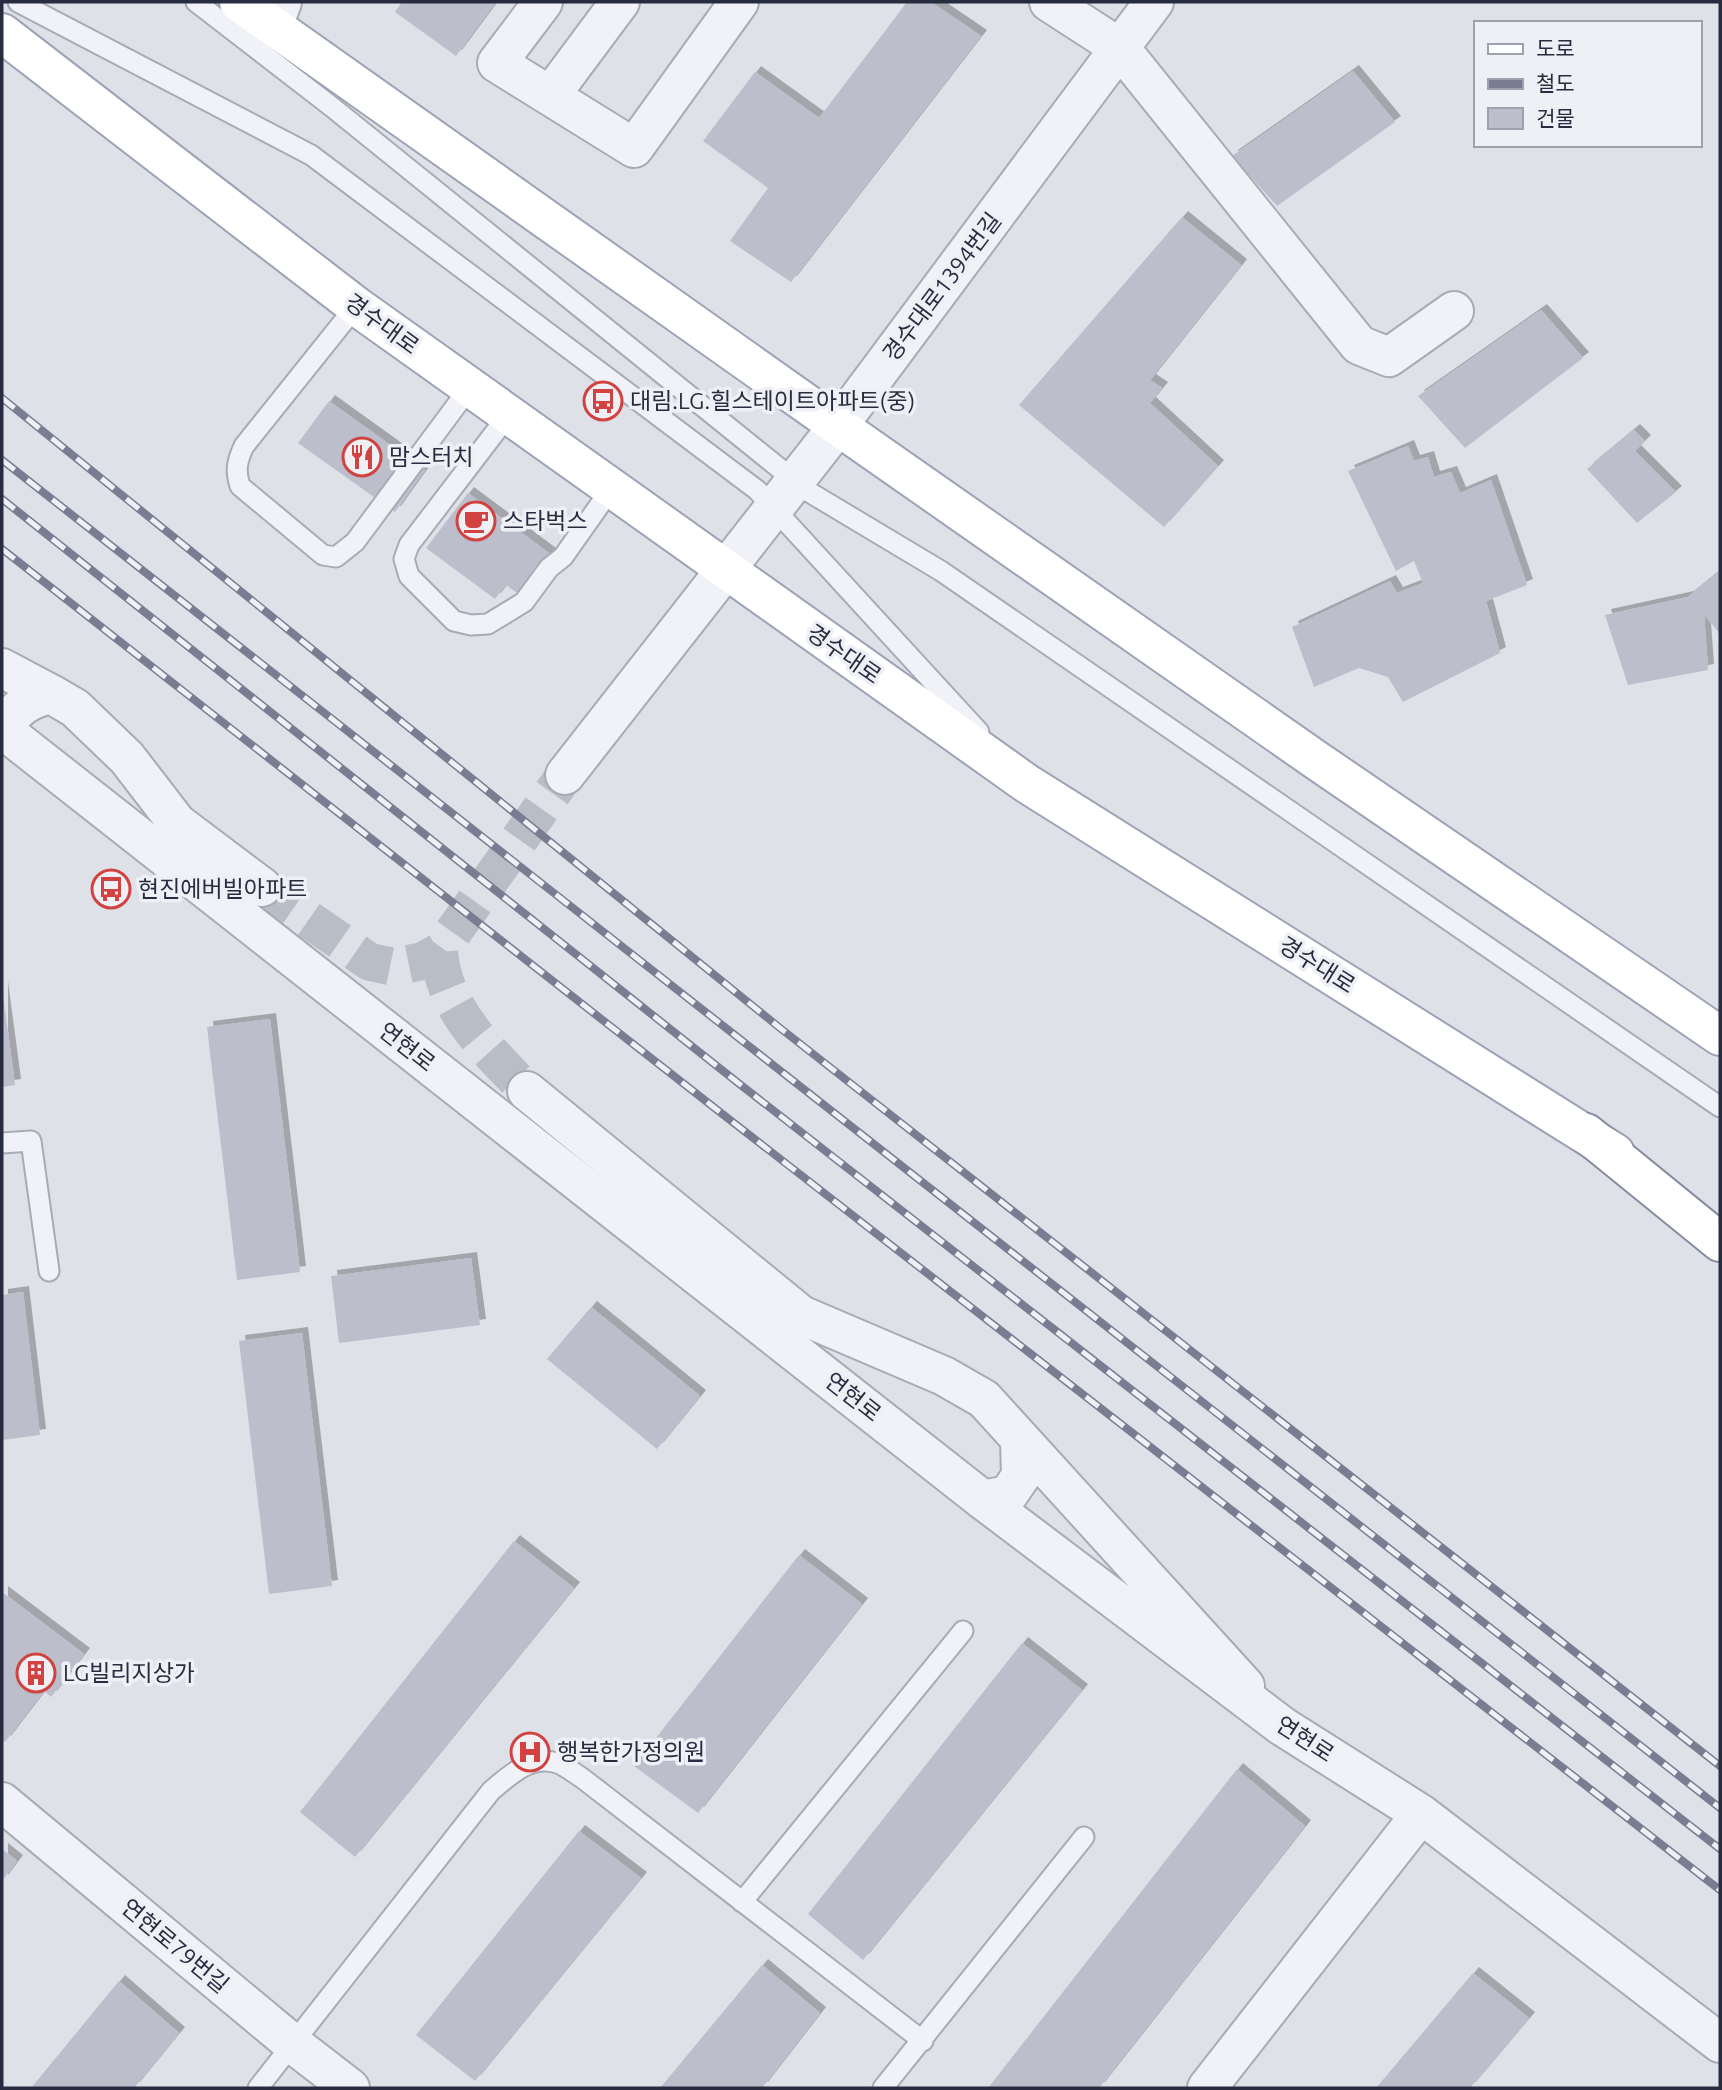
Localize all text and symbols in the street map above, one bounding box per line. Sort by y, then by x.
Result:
legend [1474,21,1701,147]
text: 도로 [1536,36,1575,60]
text: 철도 [1536,71,1575,95]
text: 건물 [1536,106,1575,130]
street label: 경수대로1394번길 [878,208,1005,366]
street label: 경수대로 [341,289,424,359]
bus stop icon: 대림.LG.힐스테이트아파트(중) [582,380,624,422]
place label: 대림.LG.힐스테이트아파트(중) [630,388,915,414]
restaurant icon: 맘스터치 [341,436,383,478]
place label: 맘스터치 [389,444,474,469]
cafe icon: 스타벅스 [455,500,497,542]
place label: 스타벅스 [503,508,588,533]
street label: 경수대로 [802,619,886,688]
bus stop icon: 현진에버빌아파트 [90,868,132,910]
place label: 현진에버빌아파트 [138,876,307,901]
street label: 경수대로 [1275,932,1360,998]
street label: 연현로 [375,1017,440,1076]
street label: 연현로 [821,1367,886,1426]
building icon: LG빌리지상가 [15,1652,57,1694]
place label: LG빌리지상가 [63,1660,195,1685]
street label: 연현로 [1272,1711,1339,1766]
hospital icon: 행복한가정의원 [509,1731,551,1773]
place label: 행복한가정의원 [557,1739,705,1764]
street label: 연현로79번길 [117,1894,234,1998]

